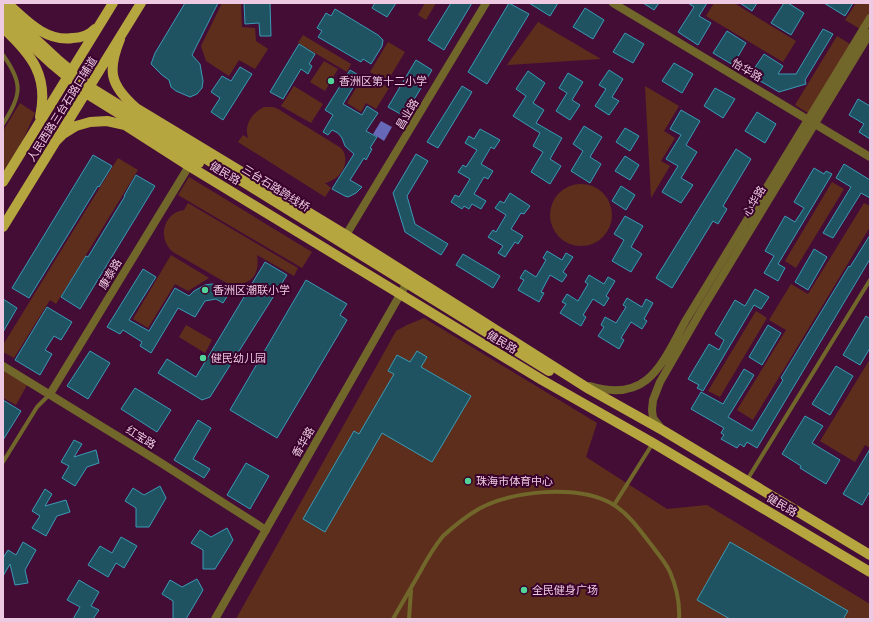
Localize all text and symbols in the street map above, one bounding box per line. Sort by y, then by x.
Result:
street label: 人民西路三台石路口辅道 [24,54,100,164]
street label: 怡华路 [729,56,765,84]
place label: 香洲区第十二小学 [339,74,427,88]
marker: 香洲区第十二小学 [326,76,336,86]
street label: 昌业路 [393,96,421,132]
street label: 健民路 [207,159,243,187]
street label: 三台石路跨线桥 [240,162,312,214]
street label: 心华路 [740,183,768,219]
street label: 康泰路 [96,256,124,292]
place label: 香洲区潮联小学 [213,283,290,297]
marker: 香洲区潮联小学 [200,285,210,295]
street label: 健民路 [484,328,520,356]
place label: 健民幼儿园 [211,351,266,365]
marker: 健民幼儿园 [198,353,208,363]
street label: 红宝路 [123,422,159,452]
street label: 香华路 [289,424,317,460]
place label: 珠海市体育中心 [476,474,553,488]
marker: 珠海市体育中心 [463,476,473,486]
street label: 健民路 [764,491,800,519]
place label: 全民健身广场 [532,583,598,597]
marker: 全民健身广场 [519,585,529,595]

